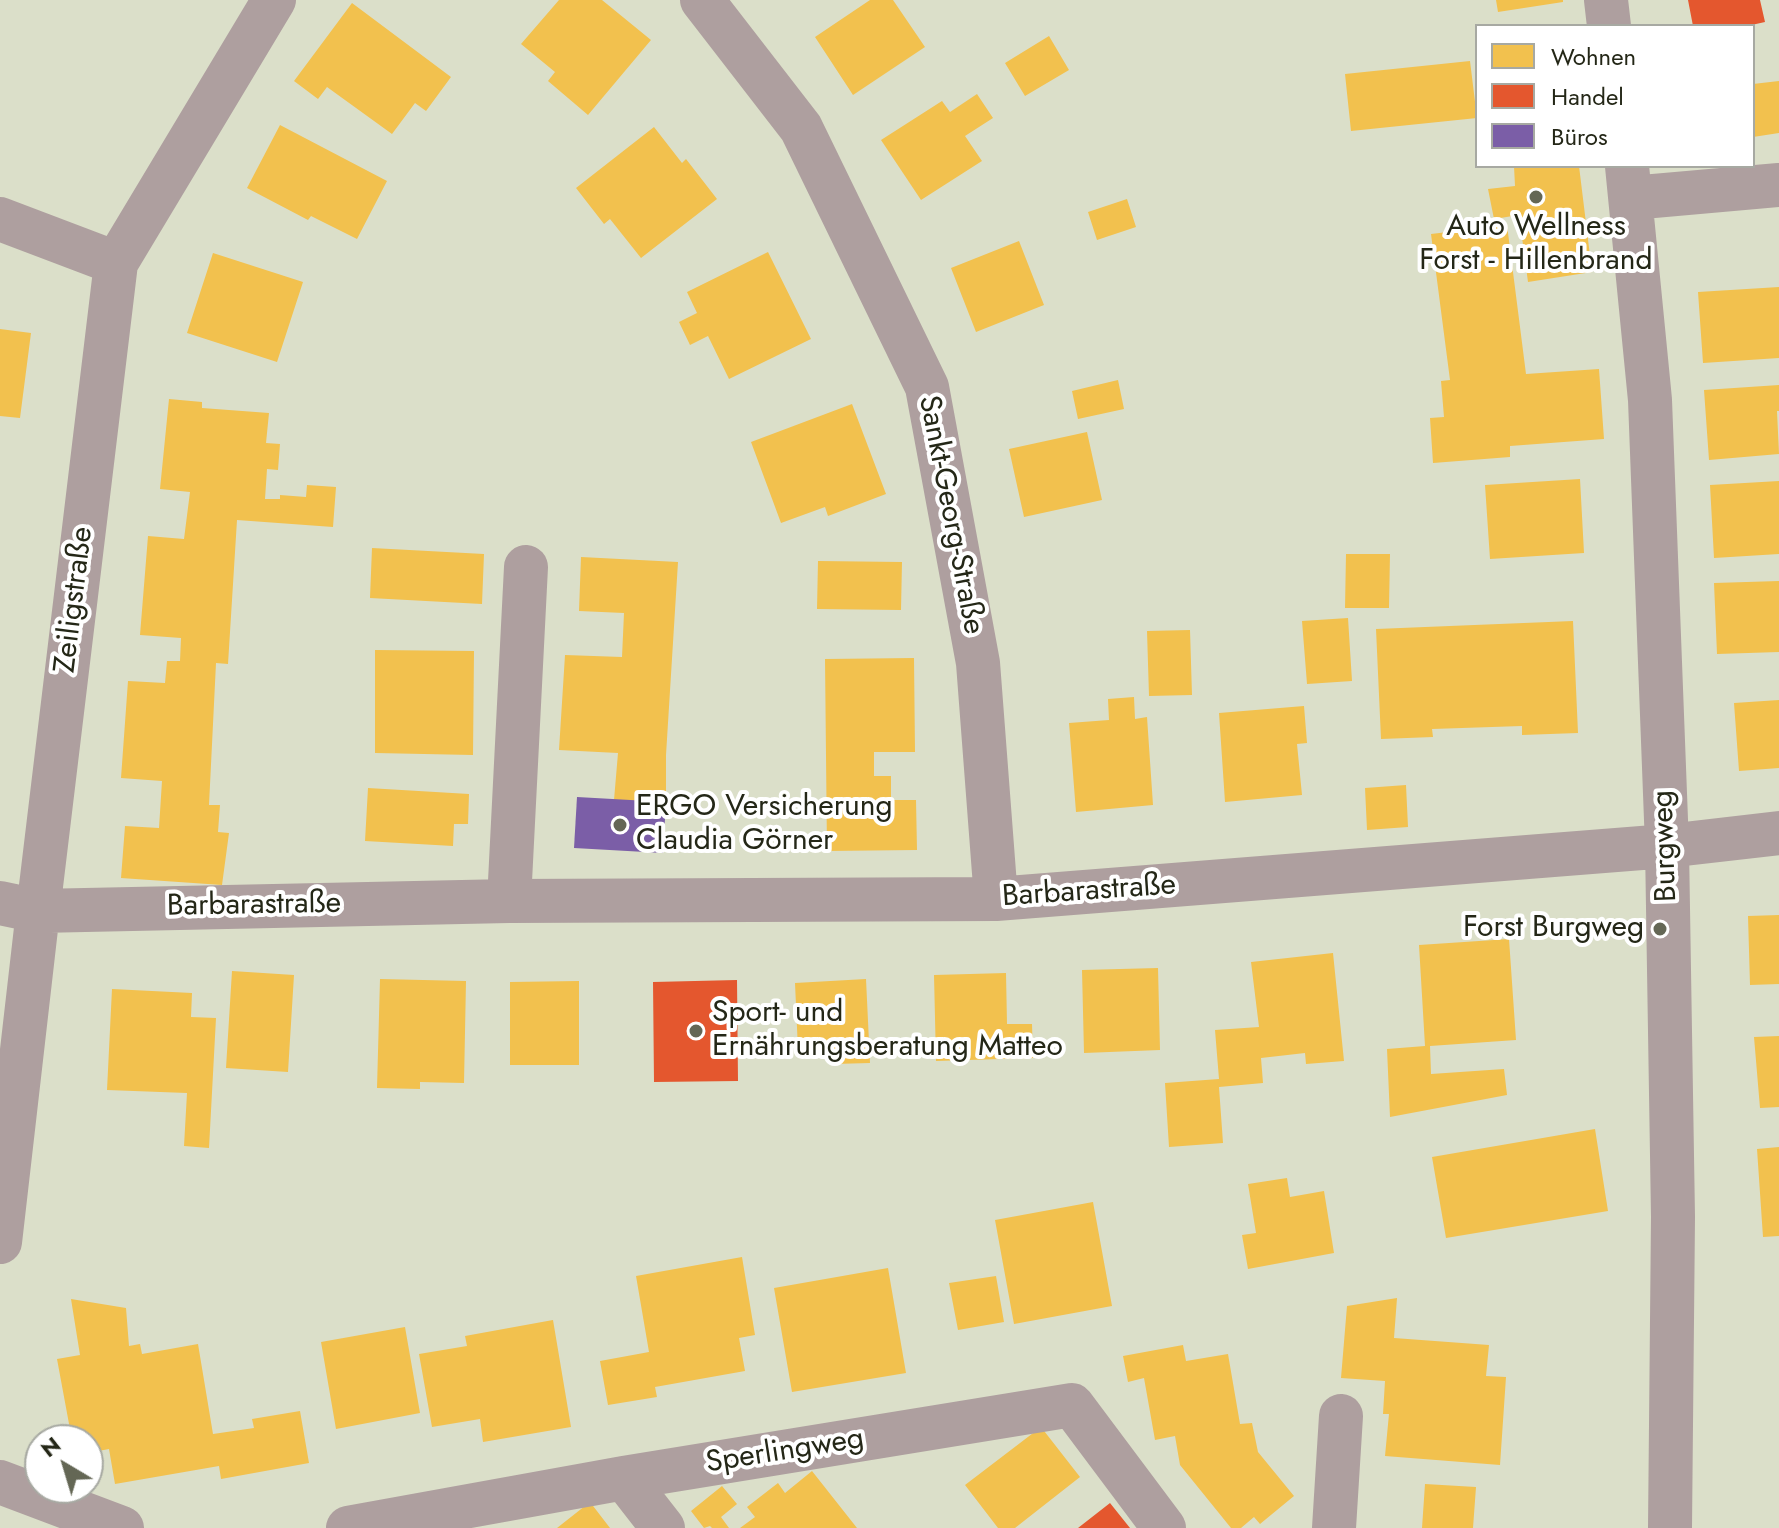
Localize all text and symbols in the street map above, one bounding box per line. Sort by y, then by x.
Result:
legend [1475,24,1755,168]
text: Wohnen [1551,39,1636,74]
text: Handel [1551,79,1624,114]
text: Büros [1551,119,1608,154]
marker: Auto Wellness Forst - Hillenbrand [1527,188,1545,206]
place label: Auto Wellness Forst - Hillenbrand [1419,210,1653,280]
street label: Sankt-Georg-Straße [909,393,991,637]
street label: Zeiligstraße [48,525,102,675]
street label: Burgweg [1646,789,1686,903]
place label: ERGO Versicherung Claudia Görner [636,790,893,860]
marker: ERGO Versicherung Claudia Görner [611,816,629,834]
street label: Barbarastraße [1001,868,1177,916]
street label: Barbarastraße [167,886,341,926]
place label: Forst Burgweg [1463,911,1644,947]
marker: Forst Burgweg [1651,920,1669,938]
place label: Sport- und Ernährungsberatung Matteo [712,996,1063,1066]
marker: Sport- und Ernährungsberatung Matteo [687,1022,705,1040]
street label: Sperlingweg [704,1422,866,1482]
north arrow [24,1424,104,1504]
text: N [34,1429,67,1465]

